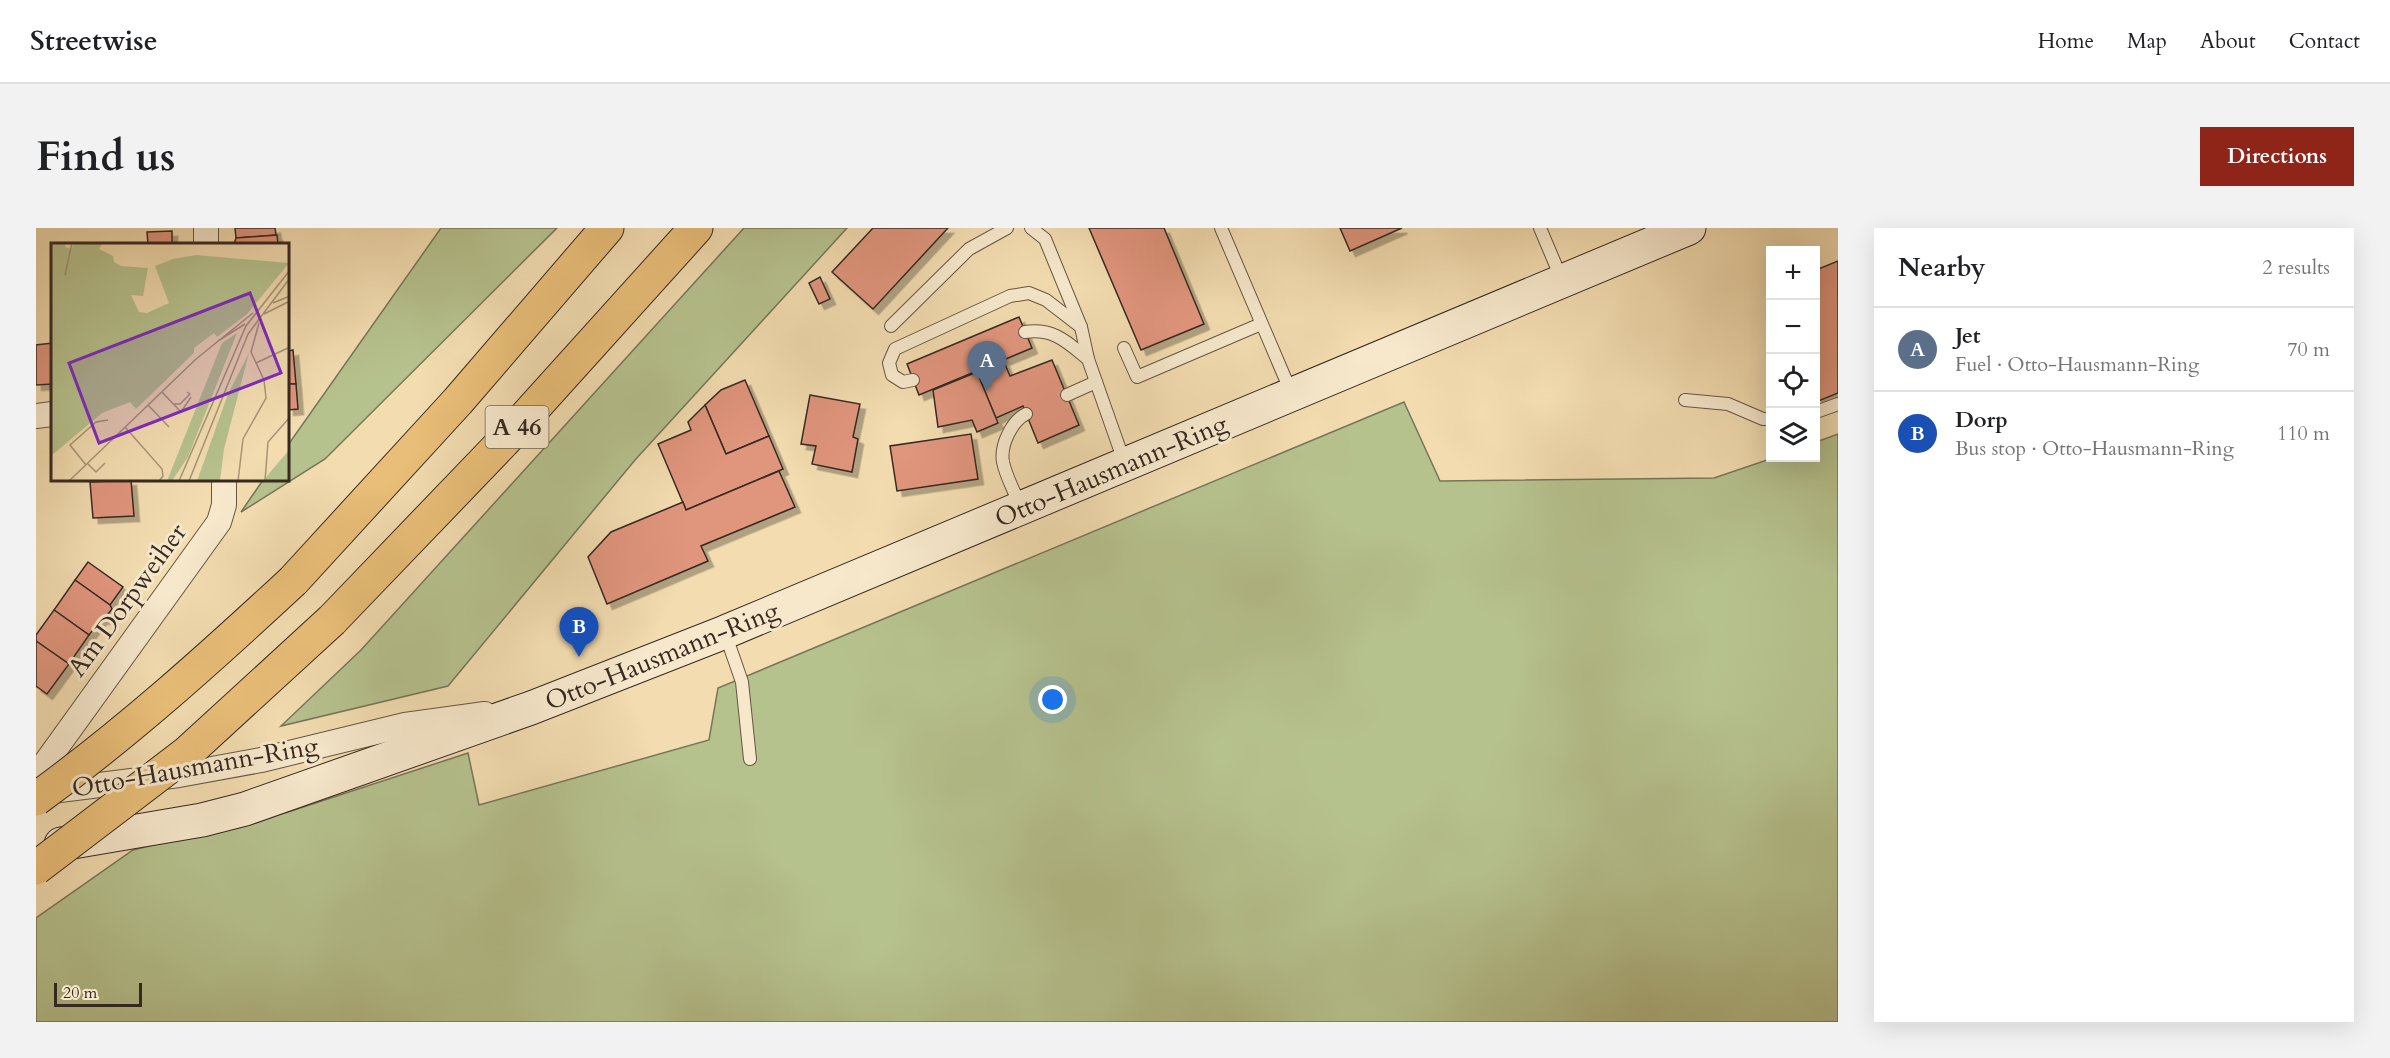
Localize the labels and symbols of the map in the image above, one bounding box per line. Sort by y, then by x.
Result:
inset map [51,243,290,482]
pin: A [968,342,1006,391]
road number: A 46 [486,406,548,448]
street label: Otto-Hausmann-Ring [989,406,1233,536]
street label: Am Dorpweiher [60,516,195,684]
street label: Otto-Hausmann-Ring [540,593,785,719]
pin: B [560,608,598,657]
your location [1038,685,1067,714]
street label: Otto-Hausmann-Ring [69,728,321,806]
scale bar [54,980,142,1008]

